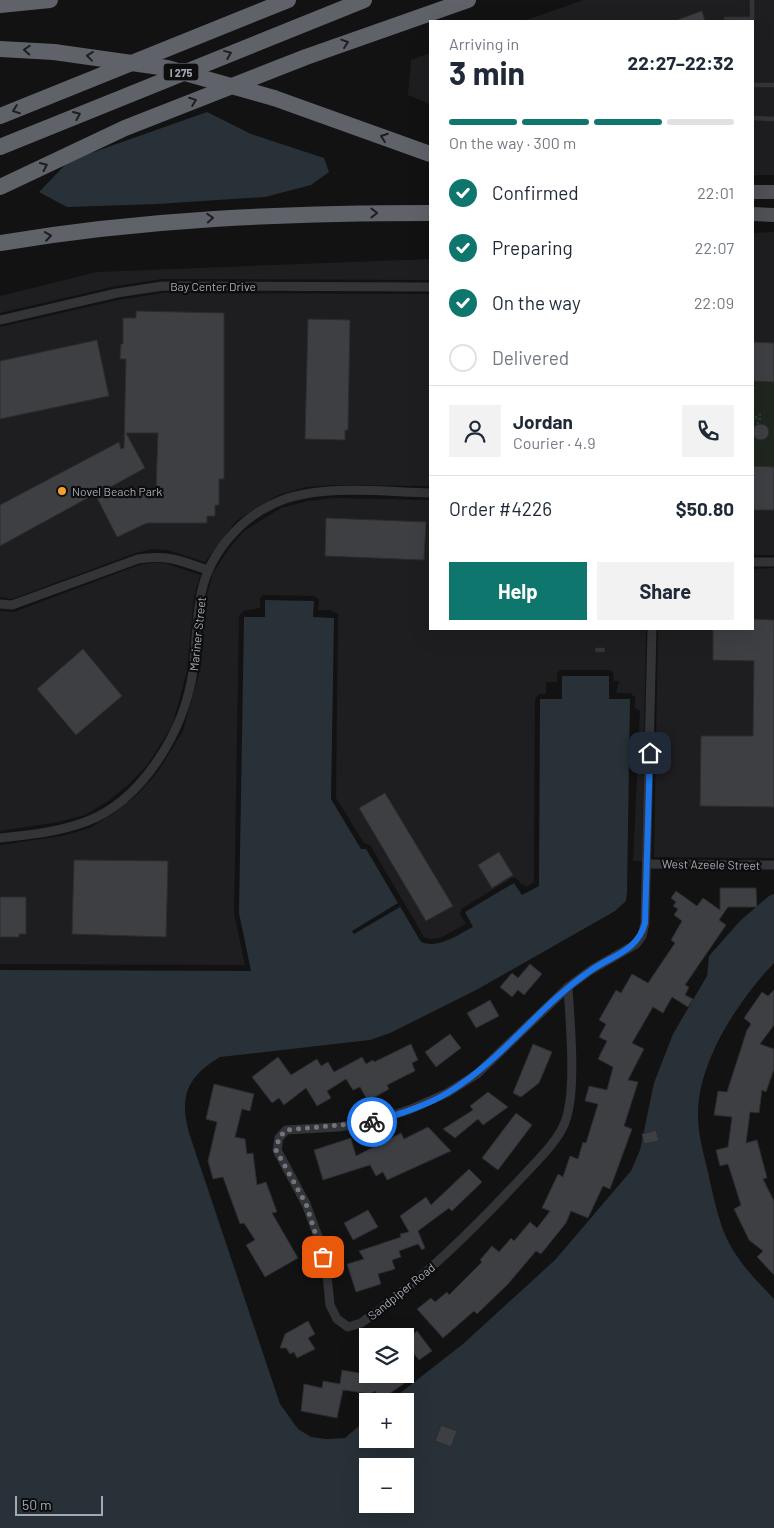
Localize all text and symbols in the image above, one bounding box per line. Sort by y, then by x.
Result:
text: Arriving in [449,34,519,53]
one-way arrow [340,39,349,49]
one-way arrow [23,45,31,56]
one-way arrow [223,50,232,60]
one-way arrow [86,51,94,62]
text: 22:27–22:32 [628,51,734,74]
text: 3 min [449,53,525,91]
road number: I 275 [164,64,198,80]
one-way arrow [188,97,197,107]
one-way arrow [12,104,21,114]
one-way arrow [72,111,81,121]
one-way arrow [380,133,389,143]
text: On the way · 300 m [449,133,576,152]
one-way arrow [39,162,48,172]
icon: check [449,179,477,207]
text: Confirmed [492,181,579,204]
text: 22:01 [697,183,734,202]
one-way arrow [370,208,378,218]
one-way arrow [206,213,214,224]
one-way arrow [44,231,52,242]
icon: check [449,234,477,262]
text: Preparing [492,236,573,259]
text: 22:07 [695,238,734,257]
street label: Bay Center Drive [170,279,256,293]
icon: check [449,289,477,317]
text: On the way [492,291,581,314]
text: 22:09 [694,293,734,312]
text: Delivered [492,346,569,369]
button: person [449,405,501,457]
button: phone [682,405,734,457]
text: Jordan [513,410,573,433]
text: Courier · 4.9 [513,433,596,452]
place label: Novel Beach Park [72,484,162,498]
marker: Novel Beach Park [56,485,68,497]
text: Order #4226 [449,497,552,520]
text: $50.80 [676,497,734,520]
button: Help [449,562,587,620]
button: Share [597,562,734,620]
street label: Mariner Street [186,596,208,672]
pin [629,732,671,774]
icon: home [636,739,664,767]
street label: West Azeele Street [662,856,760,872]
courier [347,1097,397,1147]
icon: bike [358,1108,386,1136]
pin [302,1236,344,1278]
icon: bag [309,1243,337,1271]
street label: Sandpiper Road [365,1260,437,1322]
map controls [359,1328,414,1513]
button: layers [359,1328,414,1383]
button: + [359,1393,414,1448]
button: − [359,1458,414,1513]
scale bar [15,1493,102,1516]
text: 50 m [22,1496,51,1513]

